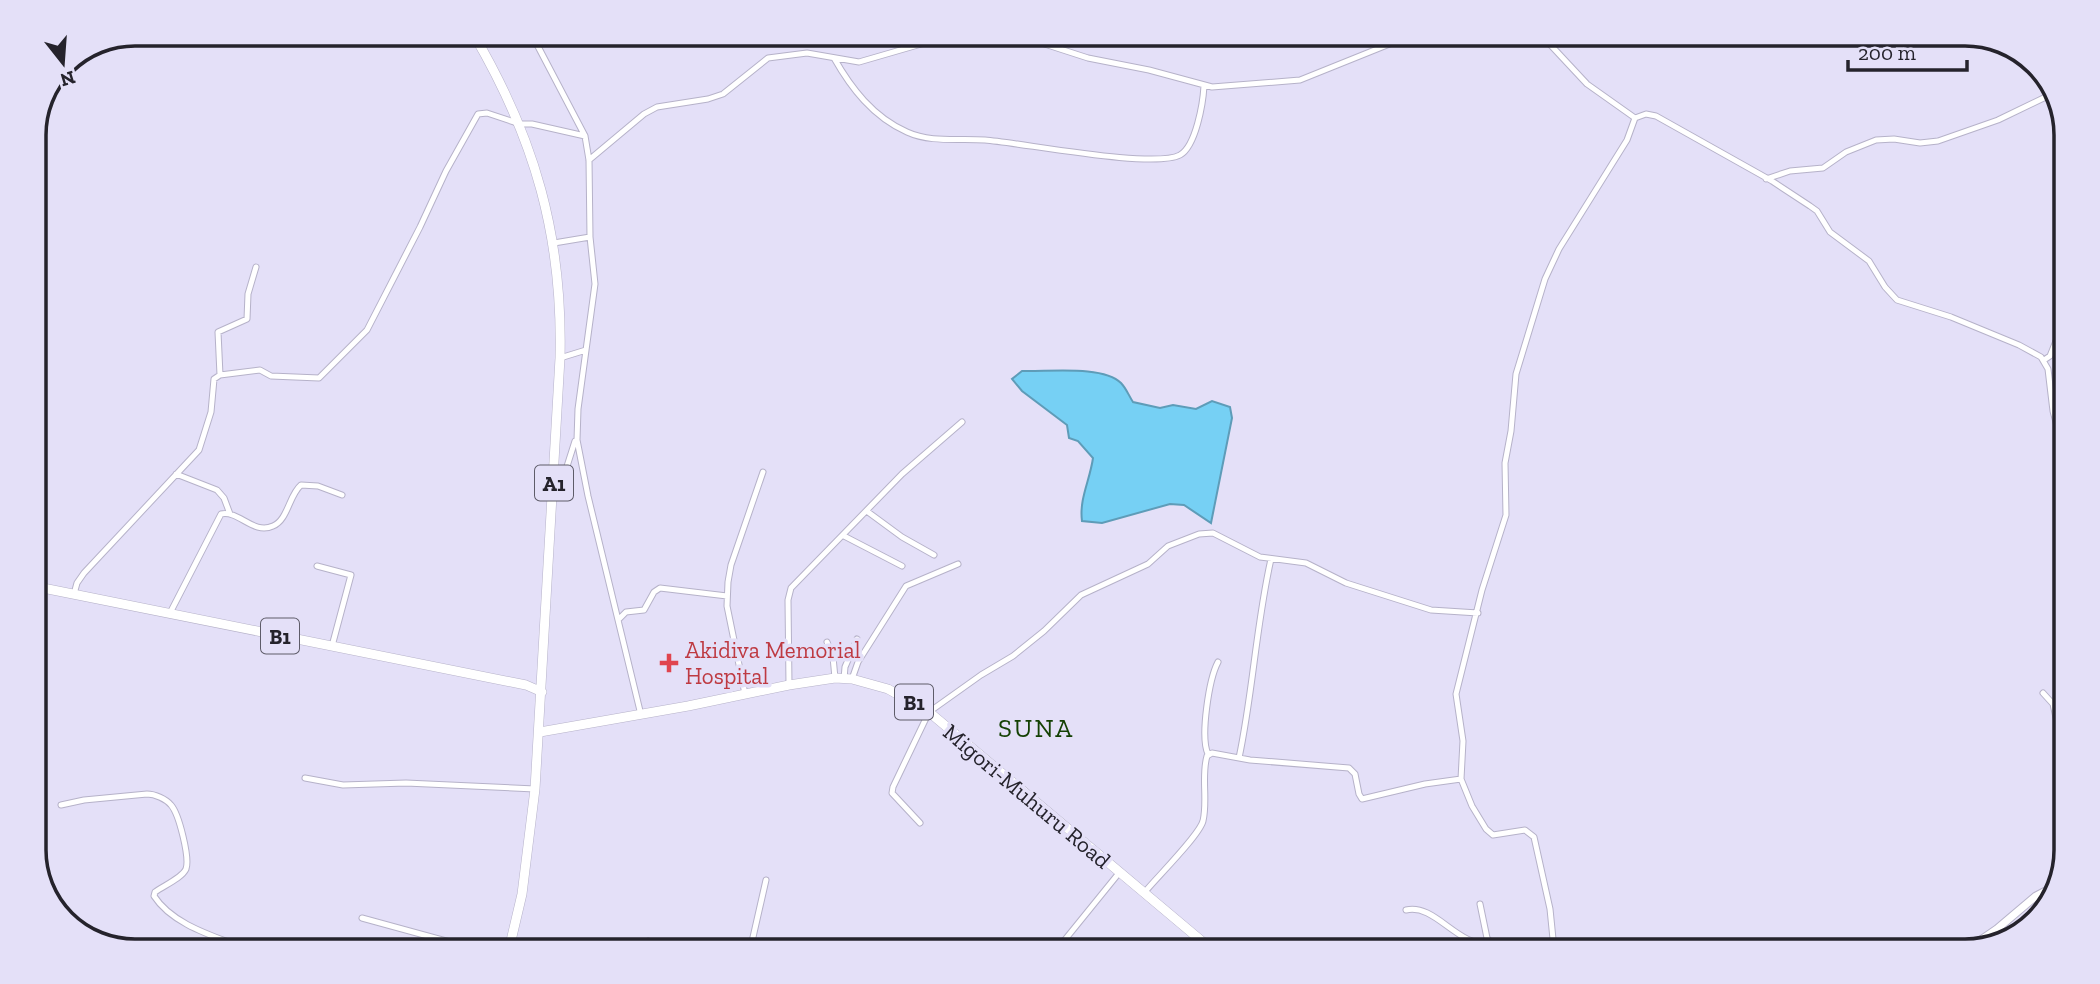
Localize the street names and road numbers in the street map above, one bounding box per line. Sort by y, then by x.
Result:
road number: A1 [535,466,573,500]
road number: B1 [261,618,299,654]
road number: B1 [895,684,933,720]
street label: Migori-Muhuru Road [938,718,1117,874]

